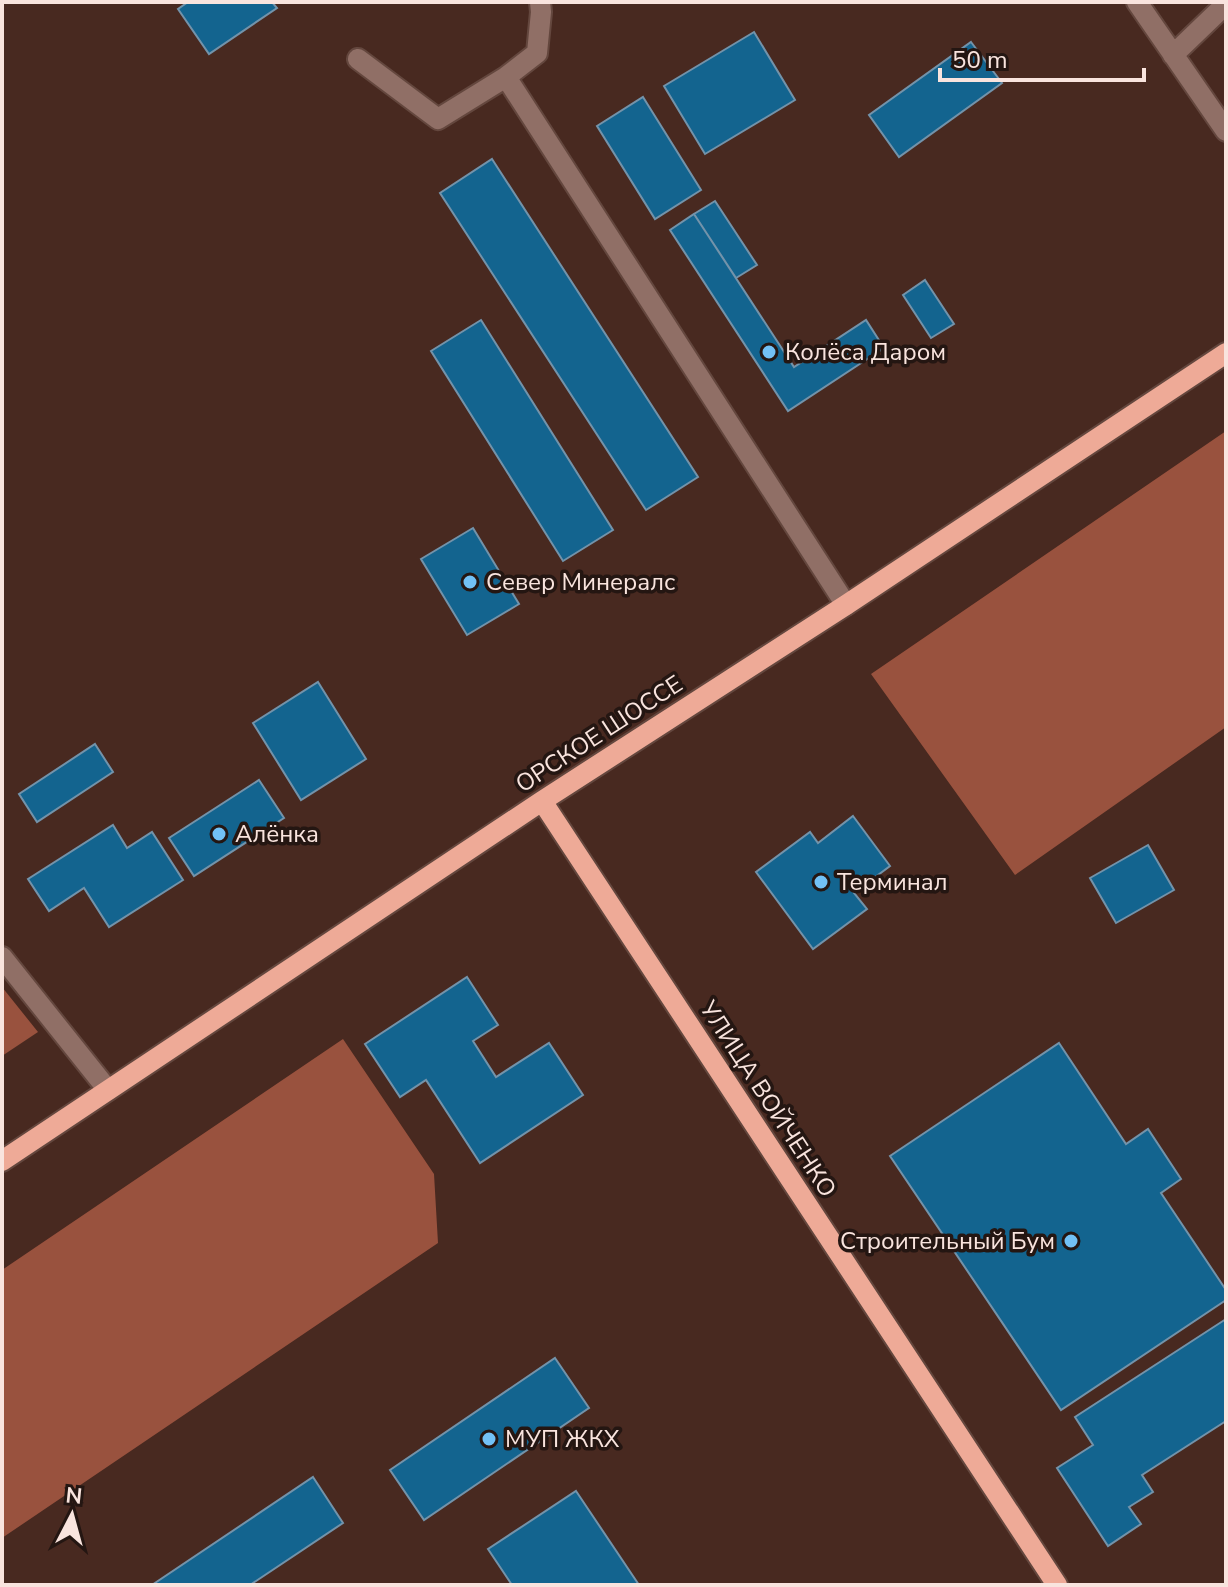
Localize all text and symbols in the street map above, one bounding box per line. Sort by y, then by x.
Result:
scale bar [940,32,1144,82]
text: 50 m [952,44,1008,76]
place label: Колёса Даром [785,336,946,368]
marker: Колёса Даром [760,343,778,361]
place label: Север Минералс [486,566,675,598]
marker: Север Минералс [461,573,479,591]
street label: ОРСКОЕ ШОССЕ [509,668,689,800]
place label: Алёнка [235,818,319,850]
marker: Алёнка [210,825,228,843]
place label: Терминал [837,866,948,898]
marker: Терминал [812,873,830,891]
street label: УЛИЦА ВОЙЧЕНКО [692,994,844,1203]
place label: Строительный Бум [840,1225,1055,1257]
marker: Строительный Бум [1062,1232,1080,1250]
place label: МУП ЖКХ [505,1423,620,1455]
marker: МУП ЖКХ [480,1430,498,1448]
north arrow [32,1475,112,1555]
text: N [64,1480,84,1512]

